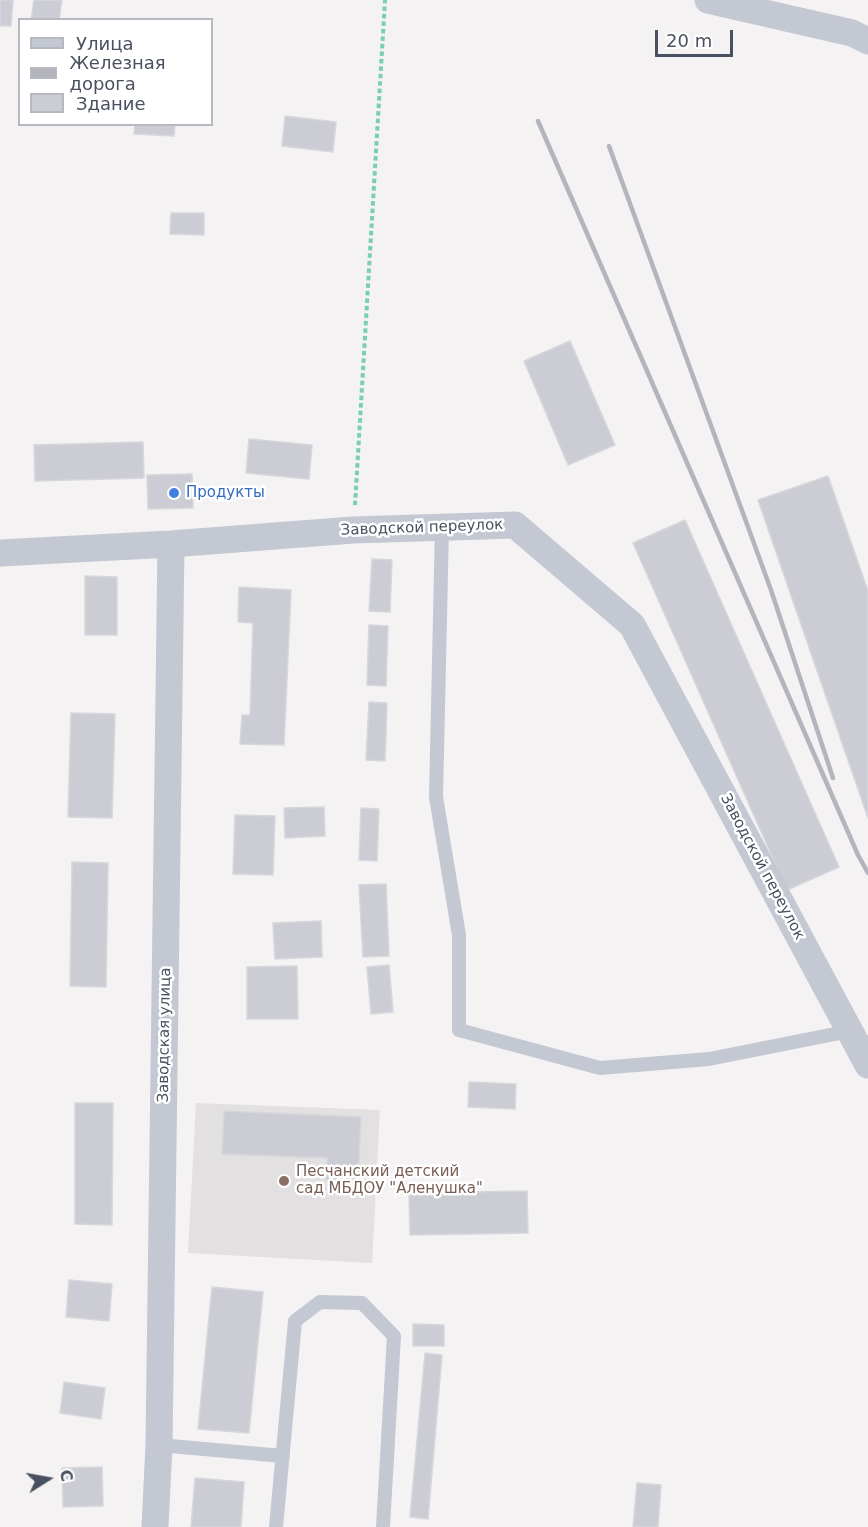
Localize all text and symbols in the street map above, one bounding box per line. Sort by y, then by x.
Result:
legend [18,18,213,126]
scale bar [658,18,736,56]
text: 20 m [666,30,712,51]
text: Улица [76,33,133,54]
text: Железная дорога [69,52,166,94]
text: Здание [76,93,146,114]
place label: Продукты [186,484,265,502]
marker: Продукты [167,486,181,500]
street label: Заводской переулок [340,516,504,540]
street label: Заводской переулок [716,791,808,943]
street label: Заводская улица [155,967,175,1103]
place label: Песчанский детский сад МБДОУ "Аленушка" [296,1163,483,1198]
marker: Песчанский детский сад МБДОУ "Аленушка" [277,1174,291,1188]
north arrow [18,1449,78,1509]
text: С [56,1468,77,1483]

